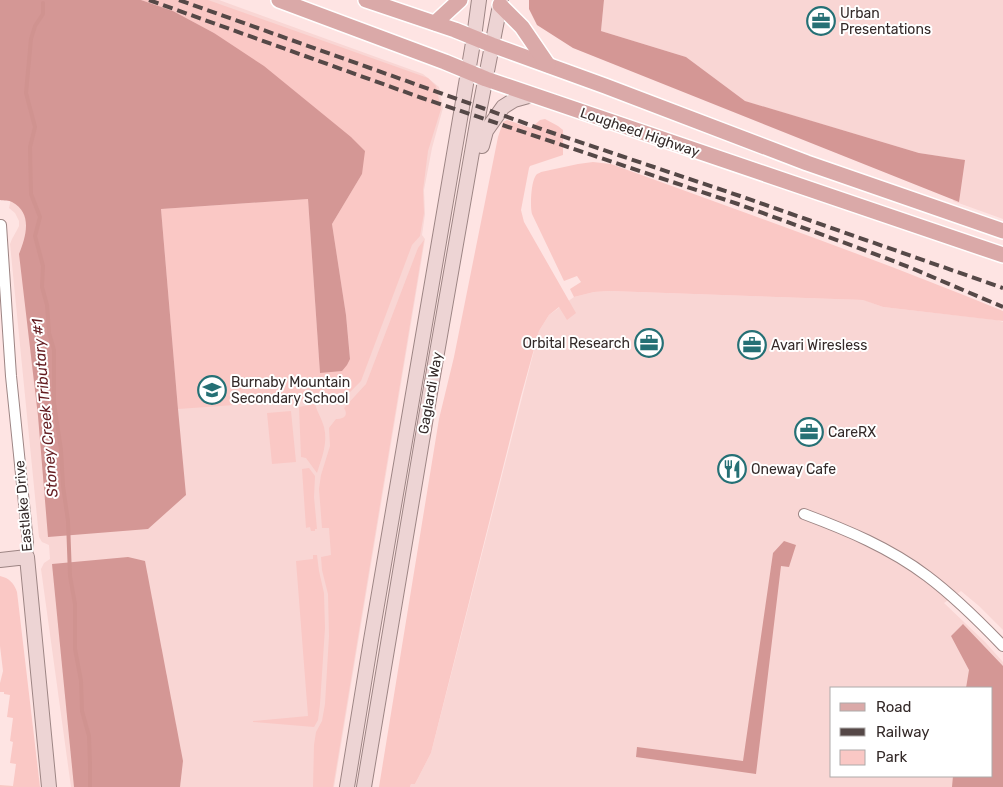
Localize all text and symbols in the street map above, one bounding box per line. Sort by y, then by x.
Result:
place label: Urban Presentations [840,5,931,38]
office icon: Urban Presentations [806,6,836,36]
street label: Lougheed Highway [578,104,702,161]
water label: Stoney Creek Tributary #1 [28,317,62,498]
office icon: Orbital Research [634,328,664,358]
office icon: Avari Wiresless [737,330,767,360]
place label: Orbital Research [522,335,630,352]
place label: Avari Wiresless [771,337,867,354]
street label: Gaglardi Way [415,350,446,435]
place label: Burnaby Mountain Secondary School [231,374,350,407]
school or university icon: Burnaby Mountain Secondary School [197,375,227,405]
office icon: CareRX [794,417,824,447]
place label: CareRX [828,424,876,441]
restaurant icon: Oneway Cafe [717,454,747,484]
street label: Eastlake Drive [11,459,36,552]
place label: Oneway Cafe [751,461,836,478]
legend [830,687,993,777]
text: Road [876,698,912,716]
text: Railway [876,723,930,741]
text: Park [876,748,907,766]

